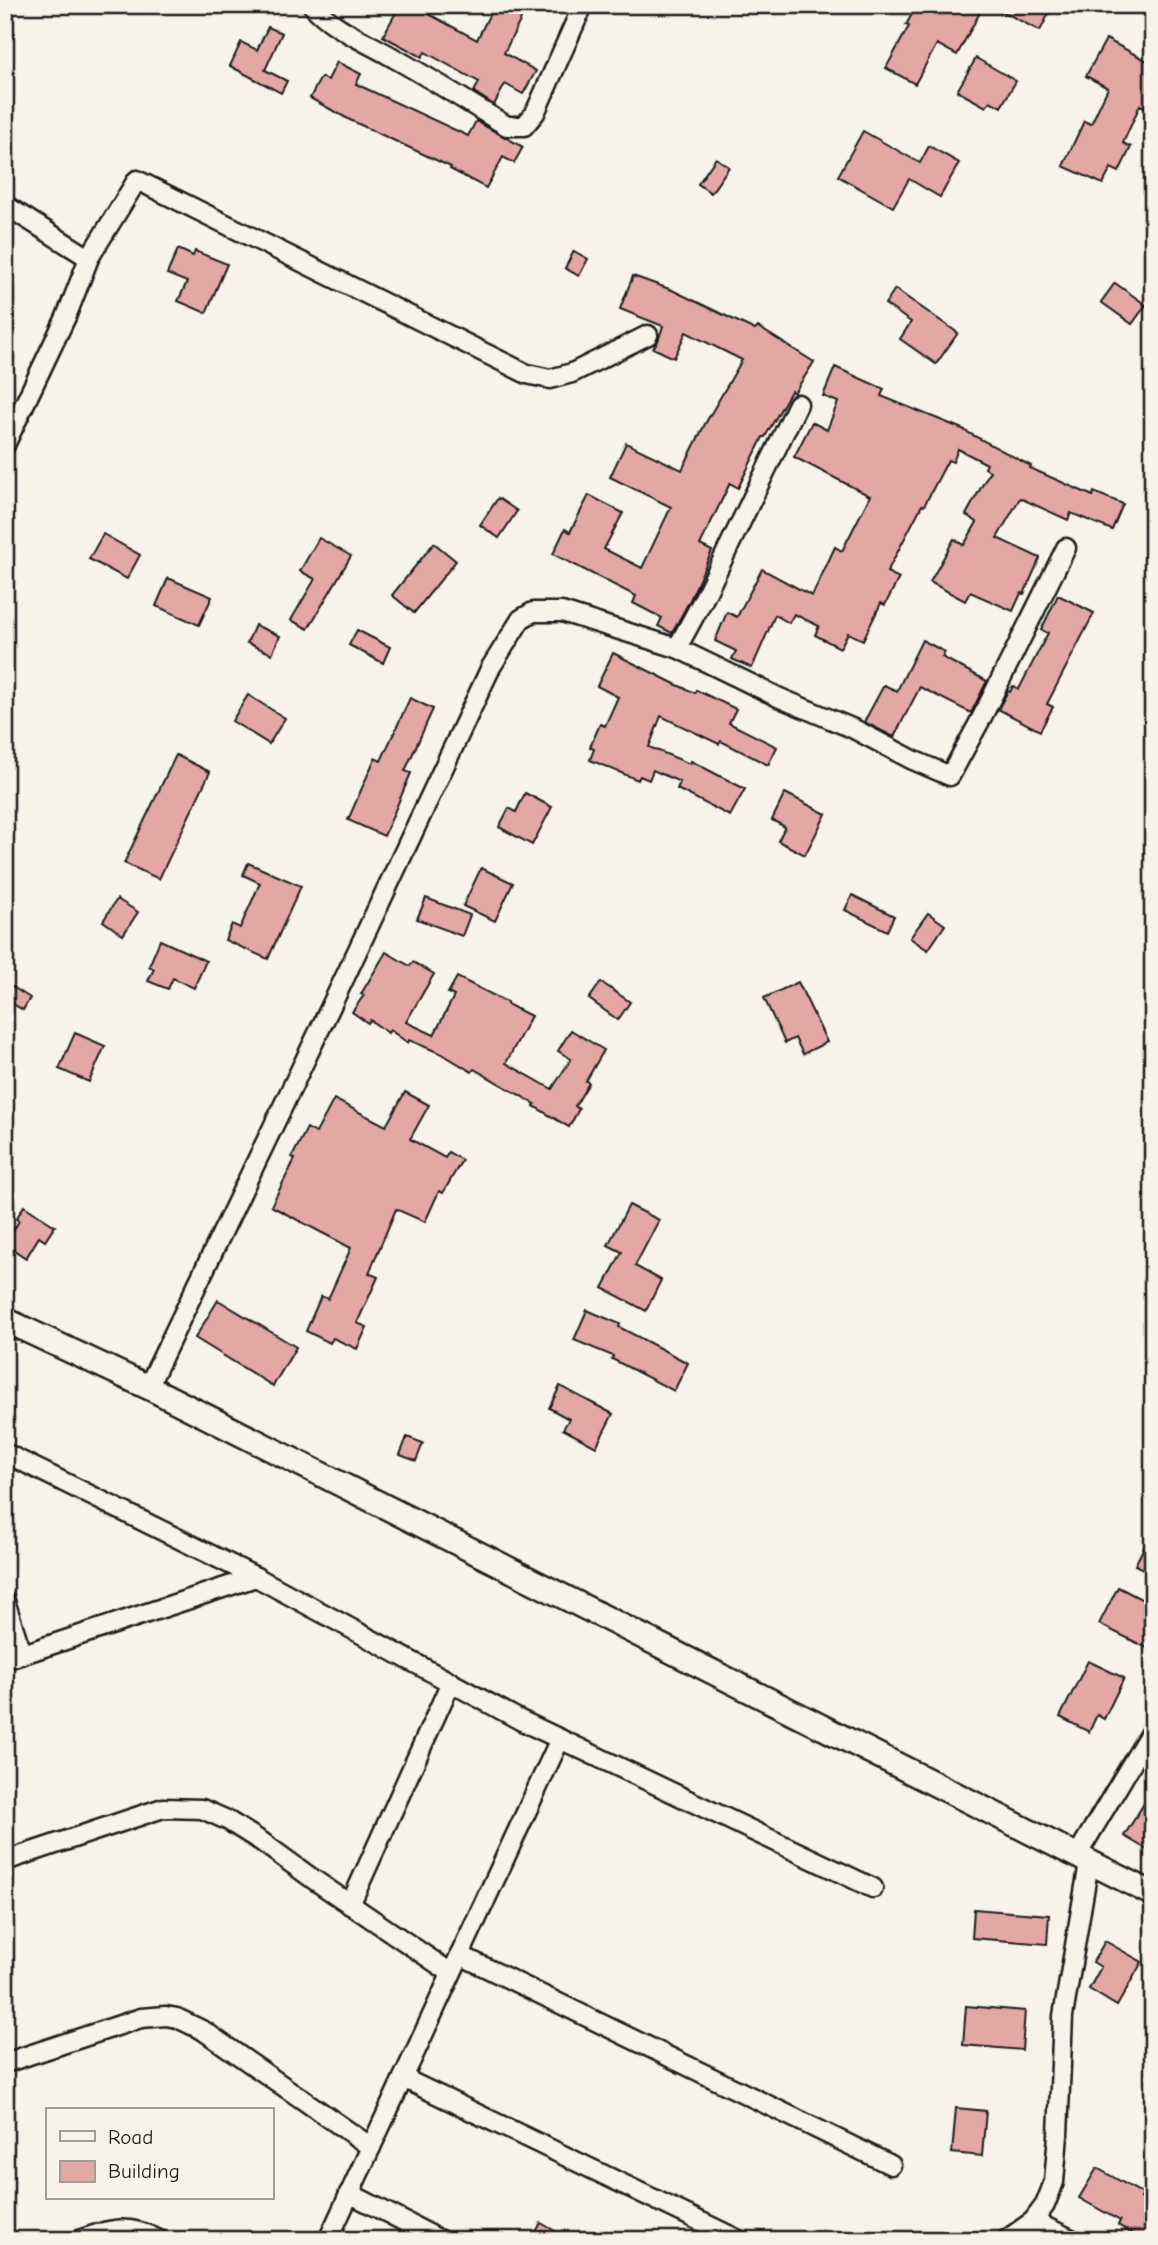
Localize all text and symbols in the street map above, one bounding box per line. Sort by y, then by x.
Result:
legend [46,2108,273,2200]
text: Road [108,2125,153,2149]
text: Building [108,2159,180,2183]

